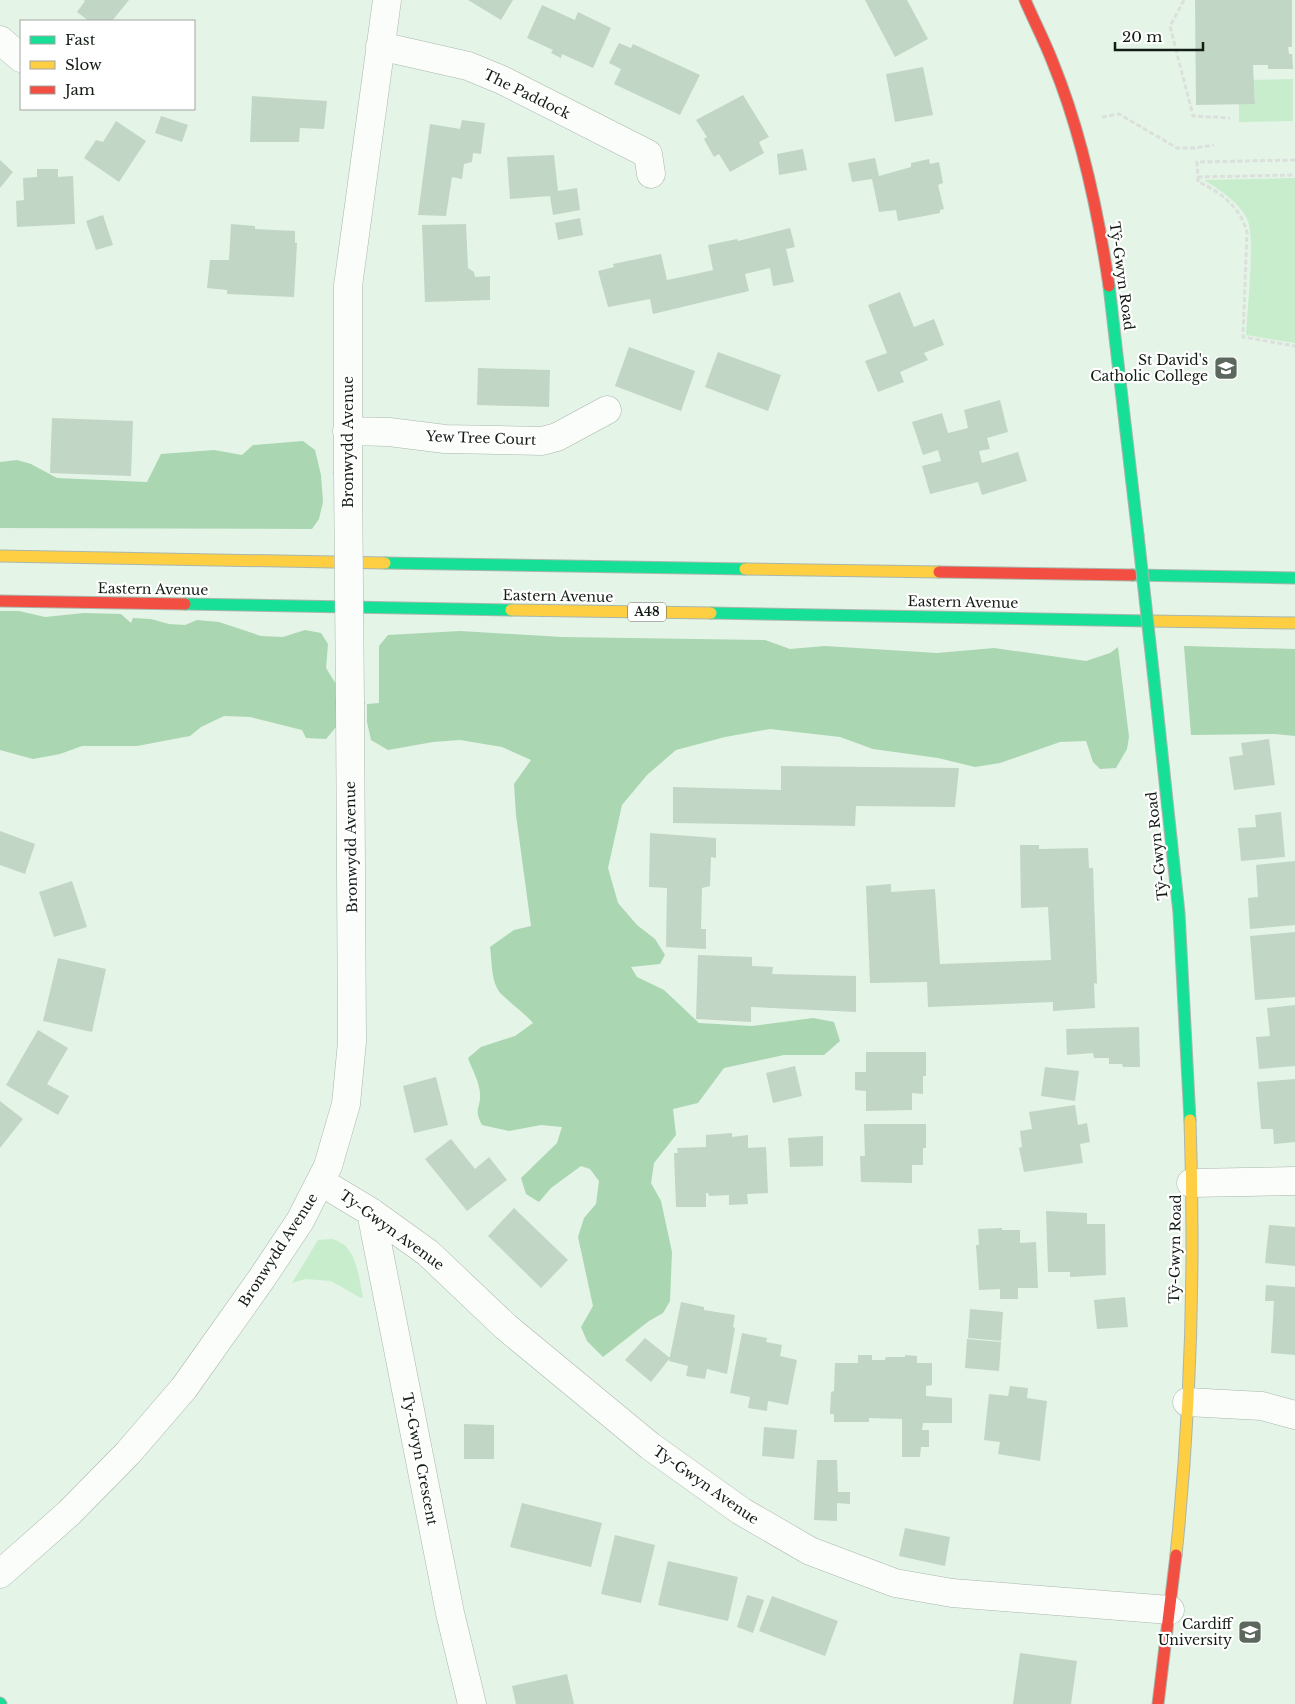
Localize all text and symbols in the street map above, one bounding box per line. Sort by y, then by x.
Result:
legend [20,20,195,110]
scale bar [1115,20,1202,52]
text: 20 m [1122,27,1162,46]
text: Fast [65,30,96,49]
text: Slow [65,55,102,74]
street label: The Paddock [481,65,574,123]
text: Jam [63,80,95,99]
street label: Tŷ-Gwyn Road [1105,221,1139,332]
place label: St David's Catholic College [1090,351,1208,385]
school or university icon: St David's Catholic College [1213,355,1239,381]
street label: Bronwydd Avenue [339,376,357,508]
street label: Yew Tree Court [425,427,537,449]
street label: Eastern Avenue [98,579,208,599]
street label: Eastern Avenue [503,586,613,606]
street label: Eastern Avenue [908,592,1018,612]
road number: A48 [628,602,666,622]
street label: Bronwydd Avenue [341,781,361,913]
street label: Tŷ-Gwyn Road [1142,790,1172,901]
street label: Ty-Gwyn Avenue [336,1186,448,1274]
street label: Bronwydd Avenue [234,1190,322,1310]
street label: Tŷ-Gwyn Road [1165,1194,1185,1304]
street label: Ty-Gwyn Crescent [398,1391,442,1527]
street label: Ty-Gwyn Avenue [650,1442,762,1528]
place label: Cardiff University [1158,1615,1234,1649]
school or university icon: Cardiff University [1237,1619,1263,1645]

